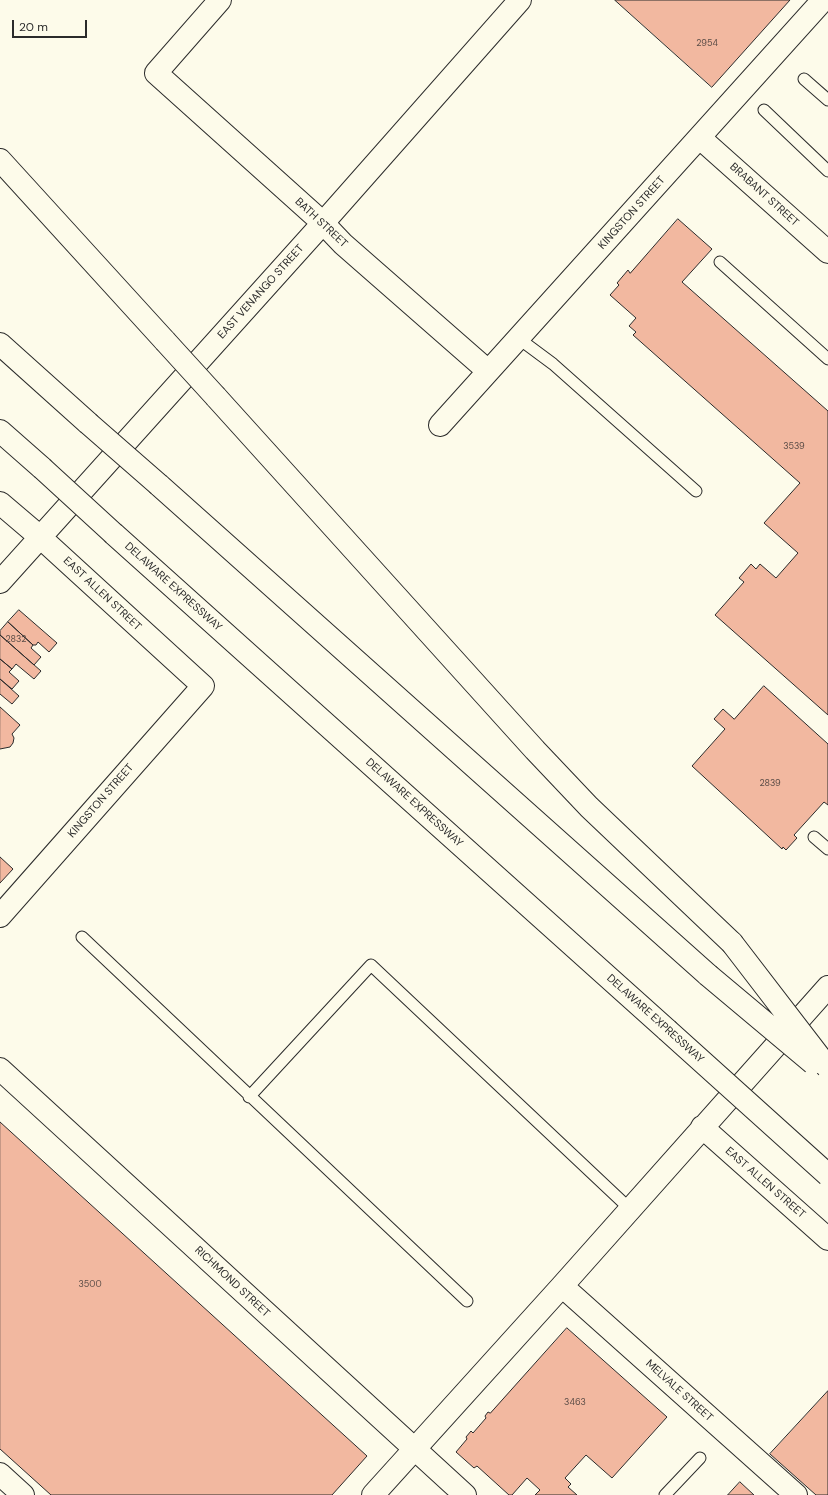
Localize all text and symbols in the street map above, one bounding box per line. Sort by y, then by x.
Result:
scale bar [14,12,89,38]
text: 20 m [19,19,48,35]
house number: 2954 [696,39,718,49]
street label: BRABANT STREET [727,160,801,230]
street label: KINGSTON STREET [596,174,668,252]
street label: BATH STREET [292,195,350,251]
street label: EAST VENANGO STREET [215,242,307,342]
house number: 3539 [783,442,805,452]
street label: DELAWARE EXPRESSWAY [122,540,224,634]
street label: EAST ALLEN STREET [60,554,144,634]
house number: 2832 [5,635,27,645]
street label: DELAWARE EXPRESSWAY [363,756,465,850]
street label: KINGSTON STREET [65,761,137,841]
house number: 2839 [759,779,781,789]
street label: DELAWARE EXPRESSWAY [604,972,706,1066]
street label: EAST ALLEN STREET [722,1145,808,1221]
street label: RICHMOND STREET [192,1244,272,1320]
house number: 3500 [78,1280,102,1290]
street label: MELVALE STREET [643,1357,715,1425]
house number: 3463 [564,1398,586,1408]

